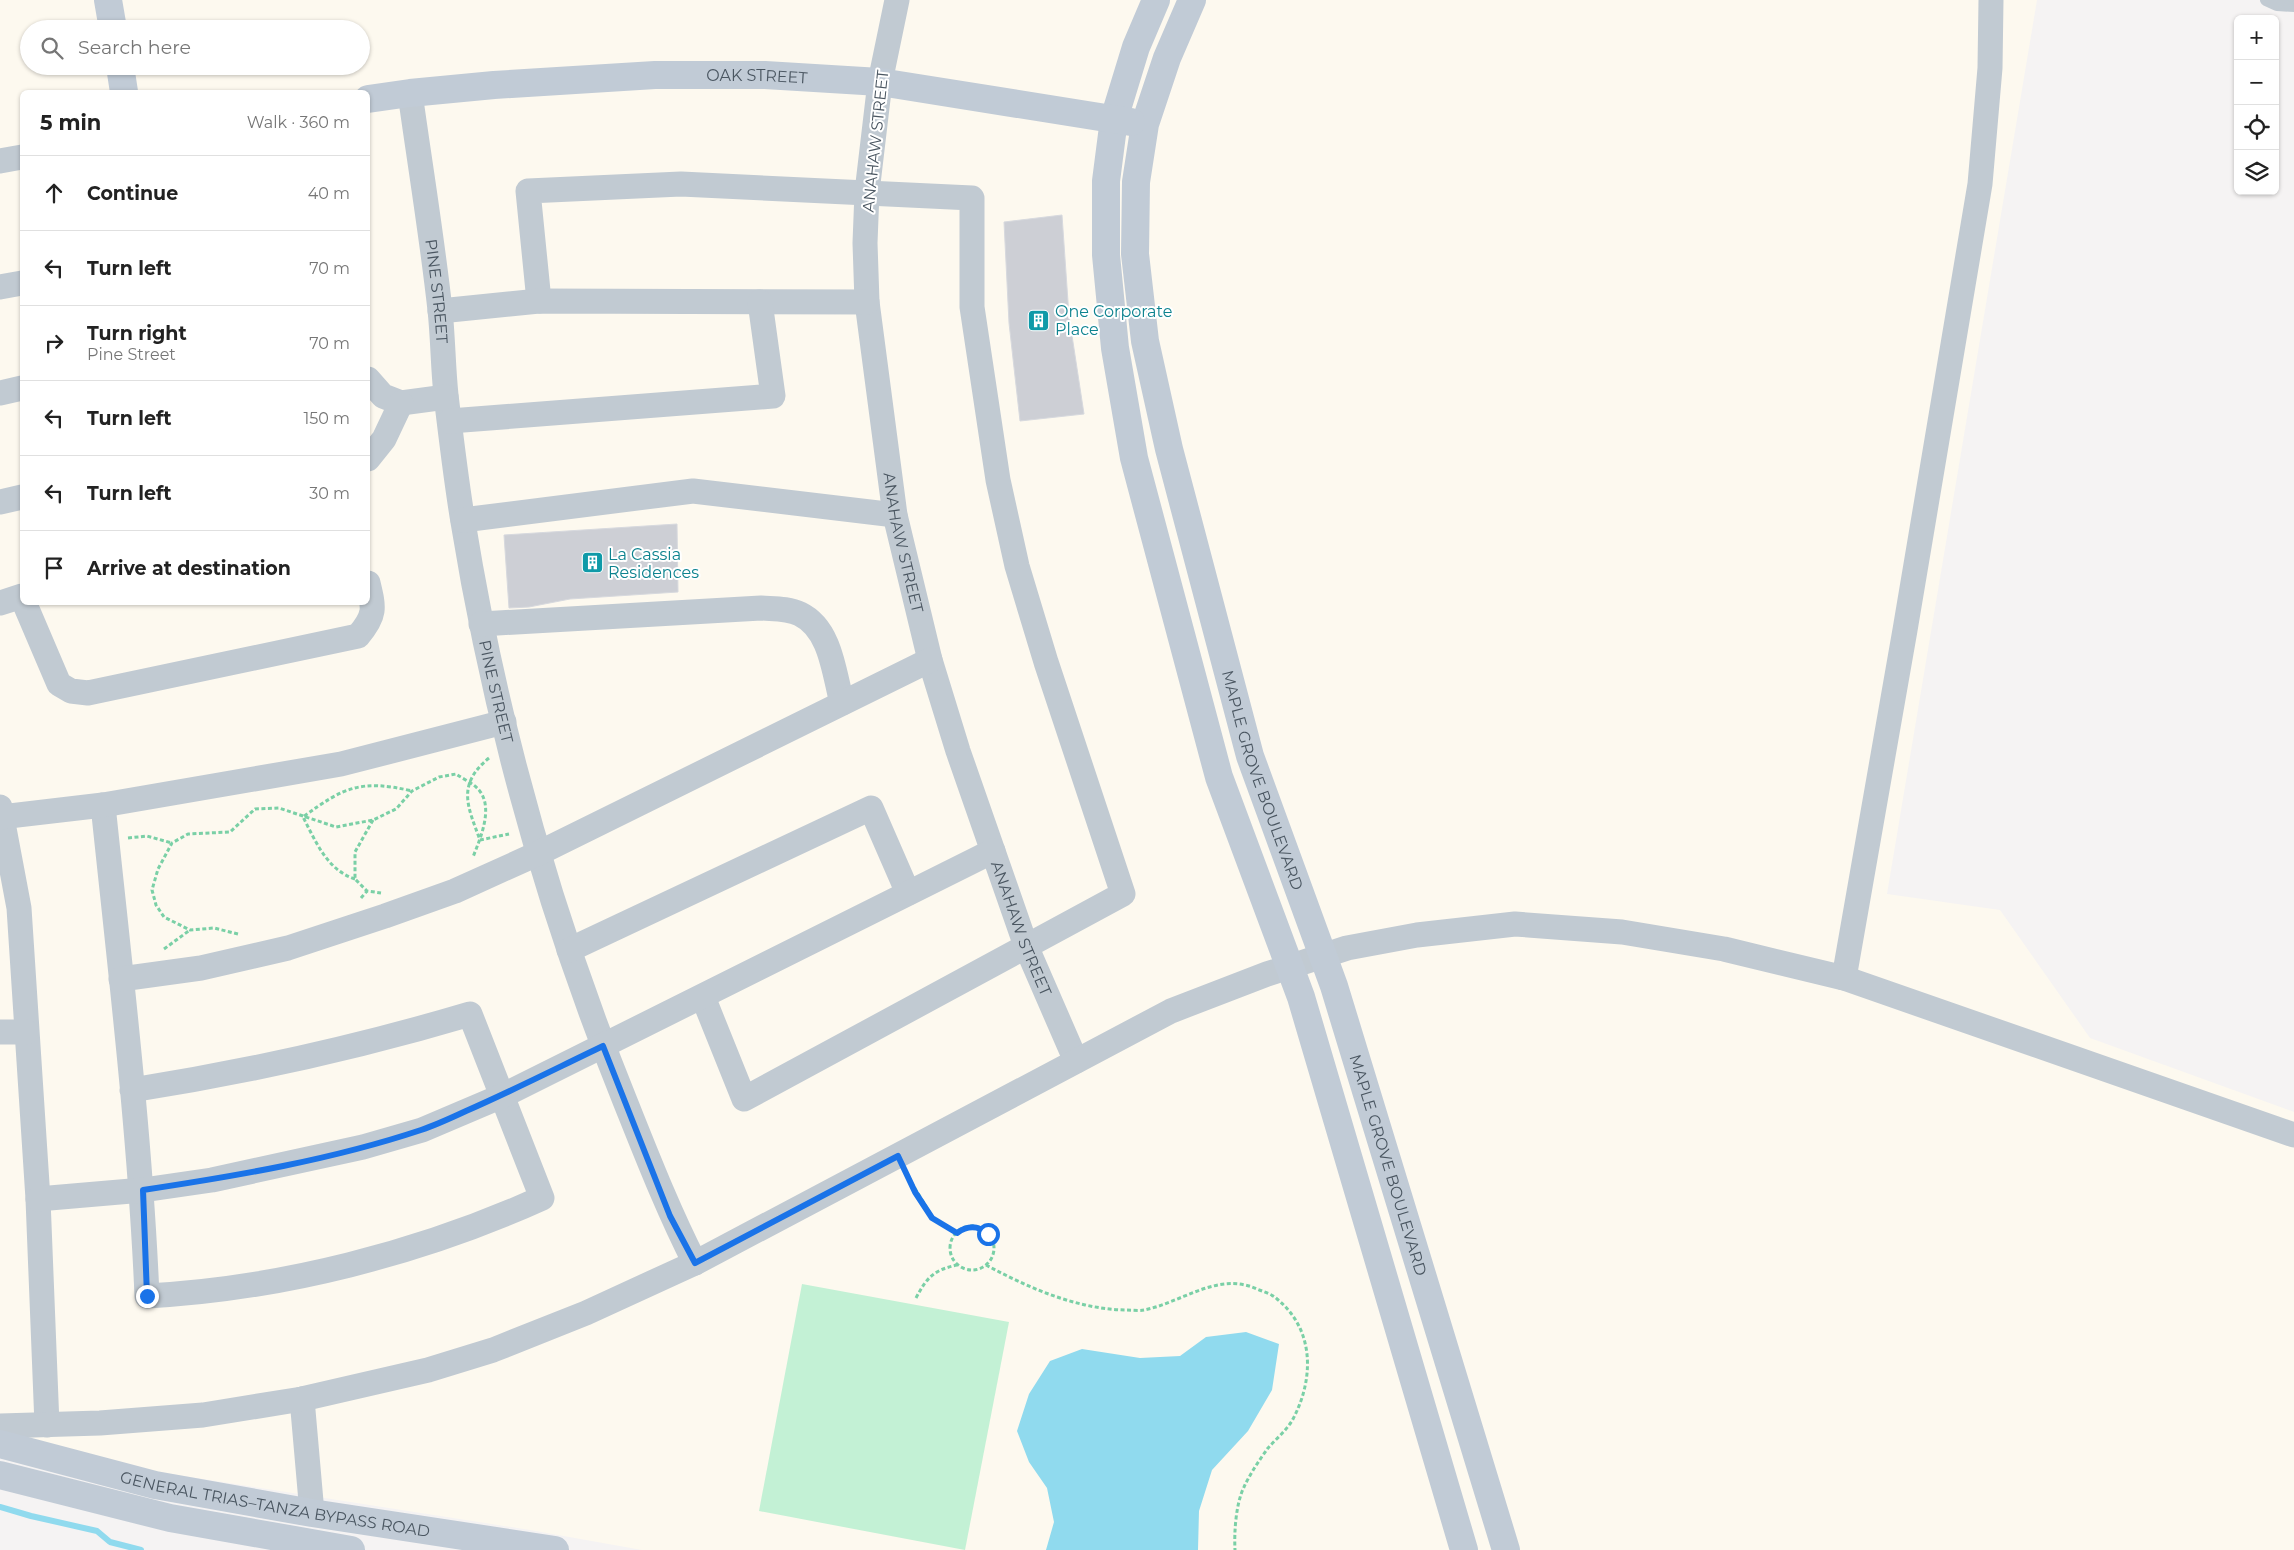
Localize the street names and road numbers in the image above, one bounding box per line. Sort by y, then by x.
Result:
street label: OAK STREET [706,66,809,88]
street label: ANAHAW STREET [859,68,892,213]
street label: PINE STREET [421,238,452,345]
street label: ANAHAW STREET [879,471,927,615]
street label: PINE STREET [475,638,517,746]
street label: MAPLE GROVE BOULEVARD [1218,668,1307,893]
street label: ANAHAW STREET [987,858,1056,1000]
street label: MAPLE GROVE BOULEVARD [1345,1052,1431,1278]
street label: GENERAL TRIAS–TANZA BYPASS ROAD [118,1467,431,1541]

